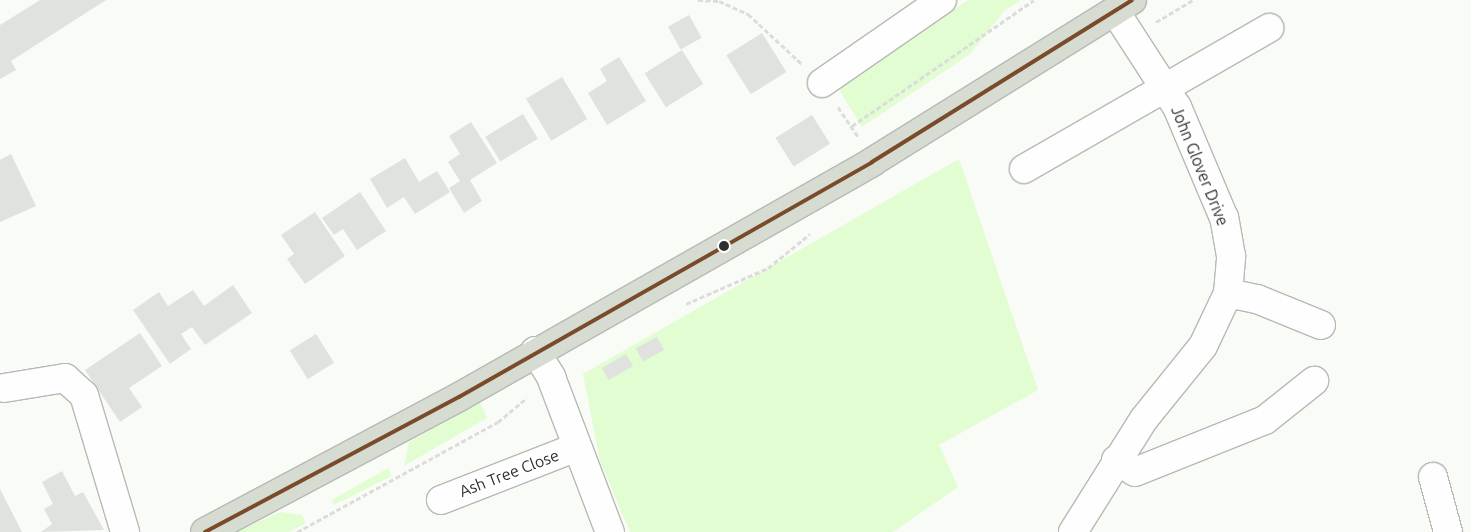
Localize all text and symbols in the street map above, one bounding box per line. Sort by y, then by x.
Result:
street label: John Glover Drive [1167,103,1233,229]
unlabelled marker [719,241,729,251]
street label: Ash Tree Close [456,445,562,501]

